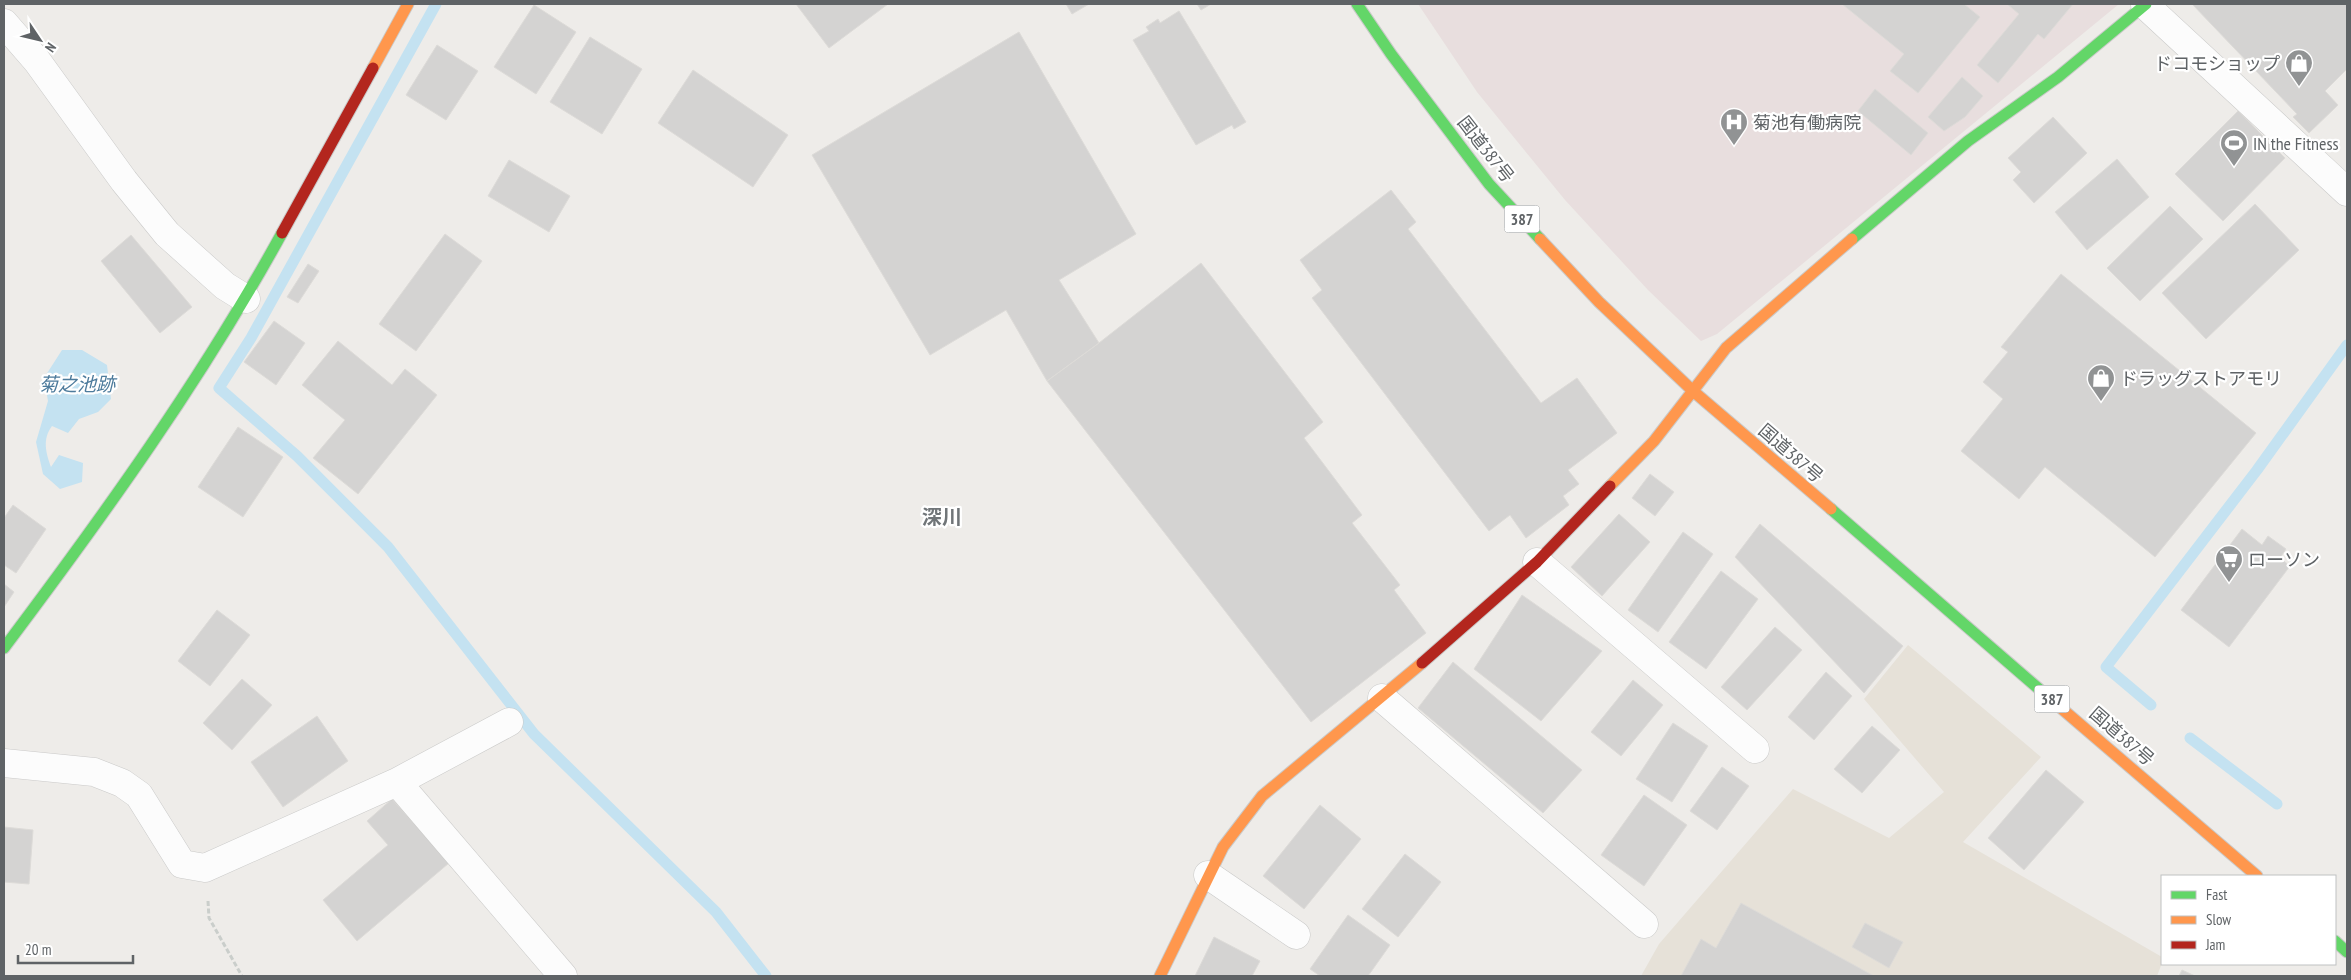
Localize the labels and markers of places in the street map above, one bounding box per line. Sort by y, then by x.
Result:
shop icon: ドコモショップ [2284,48,2314,87]
place label: ドコモショップ [2154,52,2280,75]
hospital icon: 菊池有働病院 [1719,107,1749,146]
place label: 菊池有働病院 [1753,111,1861,134]
sports icon: IN the Fitness [2219,128,2249,167]
place label: IN the Fitness [2253,132,2339,155]
shop icon: ドラッグストアモリ [2086,363,2116,402]
place label: ドラッグストアモリ [2120,367,2282,390]
supermarket icon: ローソン [2214,544,2244,583]
place label: ローソン [2248,548,2320,571]

